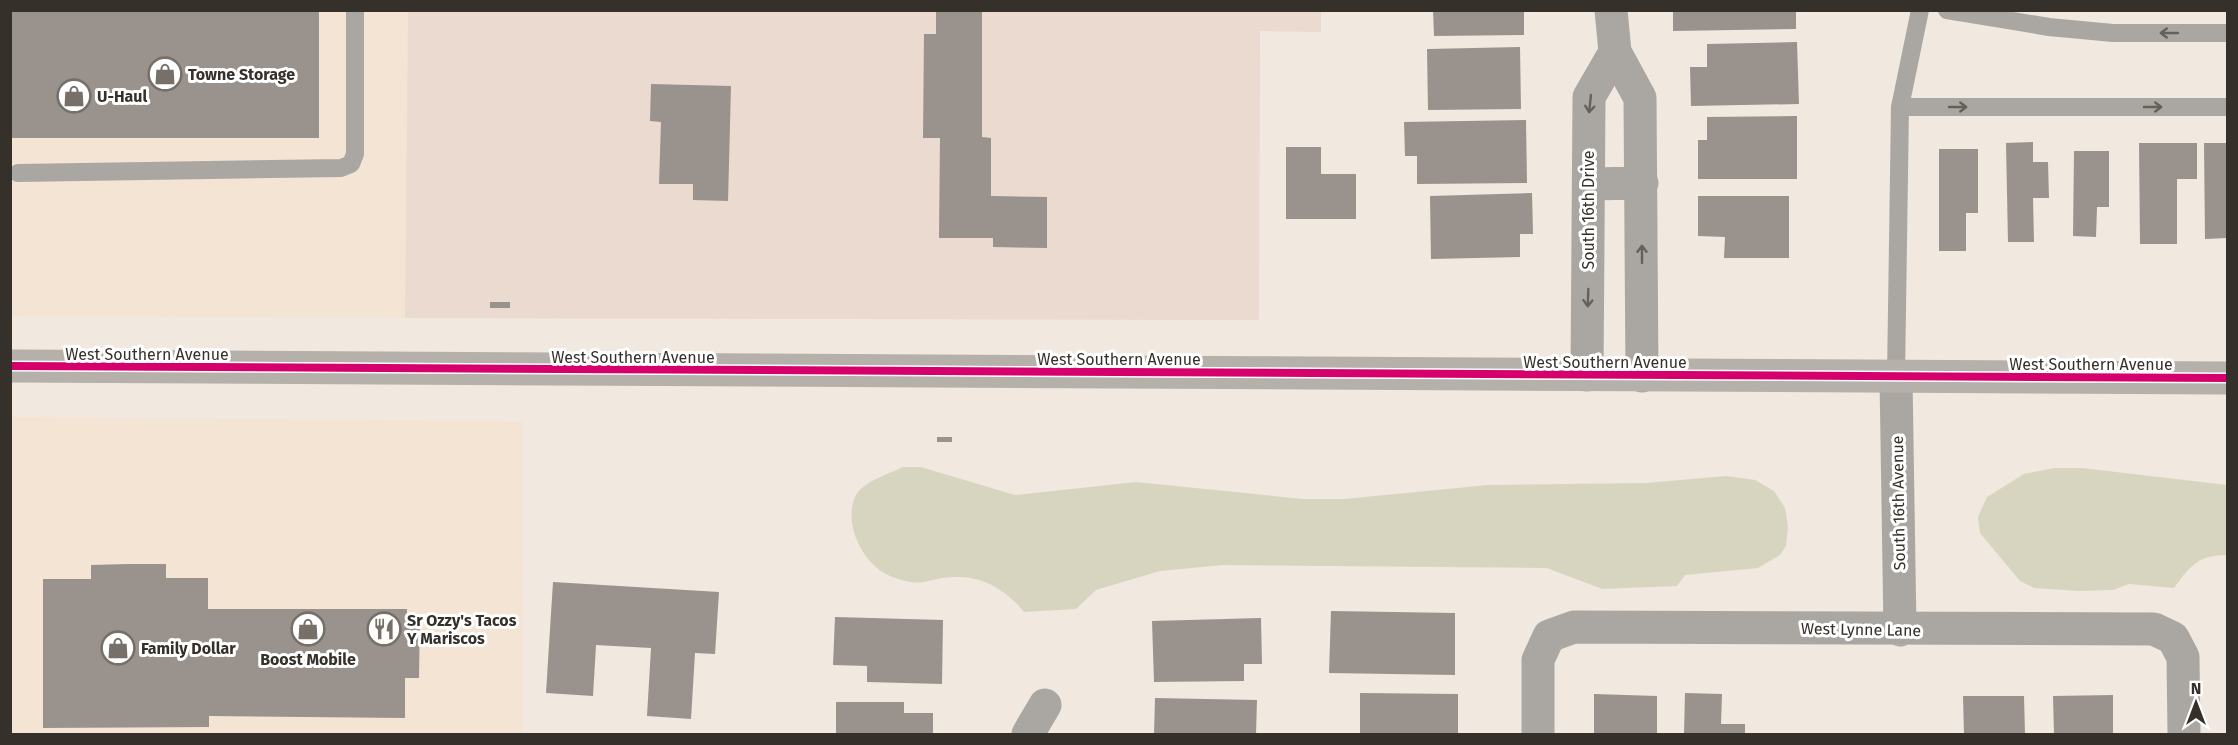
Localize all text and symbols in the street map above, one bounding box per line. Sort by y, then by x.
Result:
one-way arrow [2160,27,2179,39]
shop icon: Towne Storage [147,56,183,92]
place label: Towne Storage [188,65,295,84]
shop icon: U-Haul [56,78,92,114]
place label: U-Haul [97,87,148,106]
one-way arrow [1584,93,1595,113]
one-way arrow [1948,101,1968,113]
one-way arrow [2143,101,2163,113]
street label: South 16th Drive [1579,150,1598,270]
one-way arrow [1636,245,1648,265]
one-way arrow [1582,288,1594,308]
street label: West Southern Avenue [65,345,229,364]
street label: West Southern Avenue [551,348,715,367]
street label: West Southern Avenue [1037,350,1201,369]
street label: West Southern Avenue [1523,353,1687,372]
street label: West Southern Avenue [2009,355,2173,374]
street label: South 16th Avenue [1888,435,1909,571]
shop icon: Boost Mobile [290,611,326,647]
restaurant icon: Sr Ozzy's Tacos Y Mariscos [366,611,402,647]
place label: Sr Ozzy's Tacos Y Mariscos [406,611,517,648]
street label: West Lynne Lane [1801,619,1921,640]
shop icon: Family Dollar [100,630,136,666]
place label: Family Dollar [141,639,236,658]
place label: Boost Mobile [260,650,356,669]
north arrow [2166,673,2226,733]
text: N [2191,679,2201,698]

